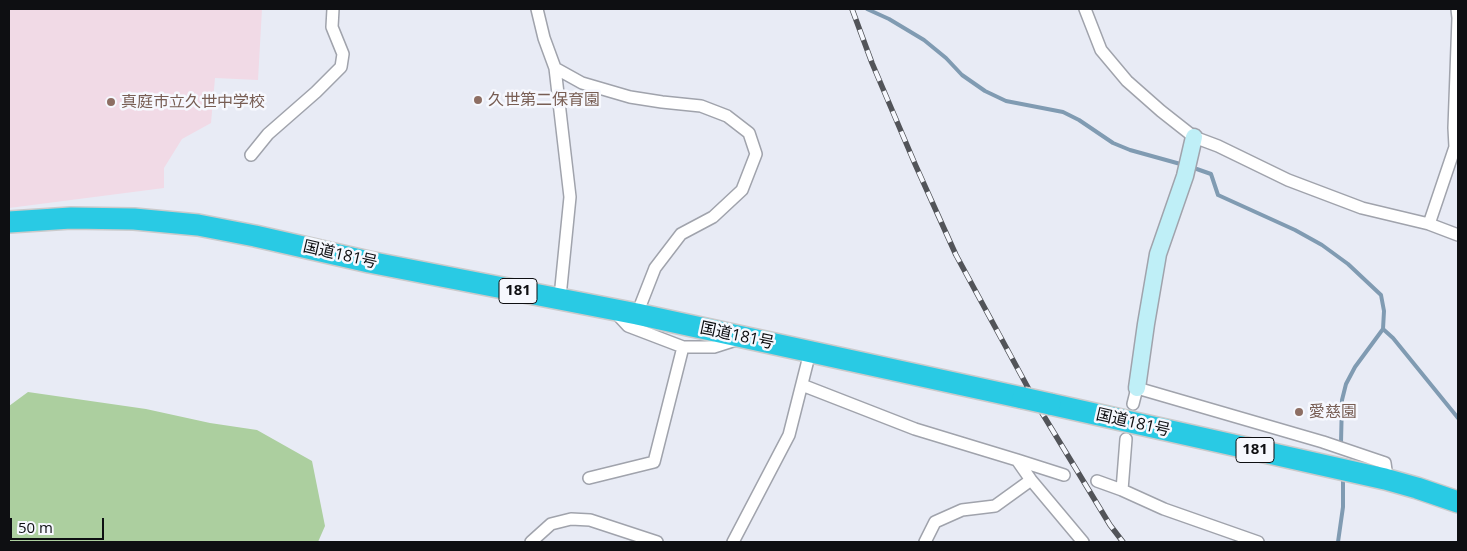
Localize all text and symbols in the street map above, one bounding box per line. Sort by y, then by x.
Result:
place label: 久世第二保育園 [488,90,600,110]
place label: 真庭市立久世中学校 [121,92,265,112]
marker: 久世第二保育園 [472,94,484,106]
marker: 真庭市立久世中学校 [105,96,117,108]
street label: 国道181号 [301,237,379,273]
road number: 181 [499,278,537,304]
street label: 国道181号 [698,319,776,353]
place label: 愛慈園 [1309,402,1357,422]
street label: 国道181号 [1094,405,1172,441]
marker: 愛慈園 [1293,406,1305,418]
road number: 181 [1236,438,1274,462]
scale bar [12,508,106,540]
text: 50 m [18,517,53,537]

